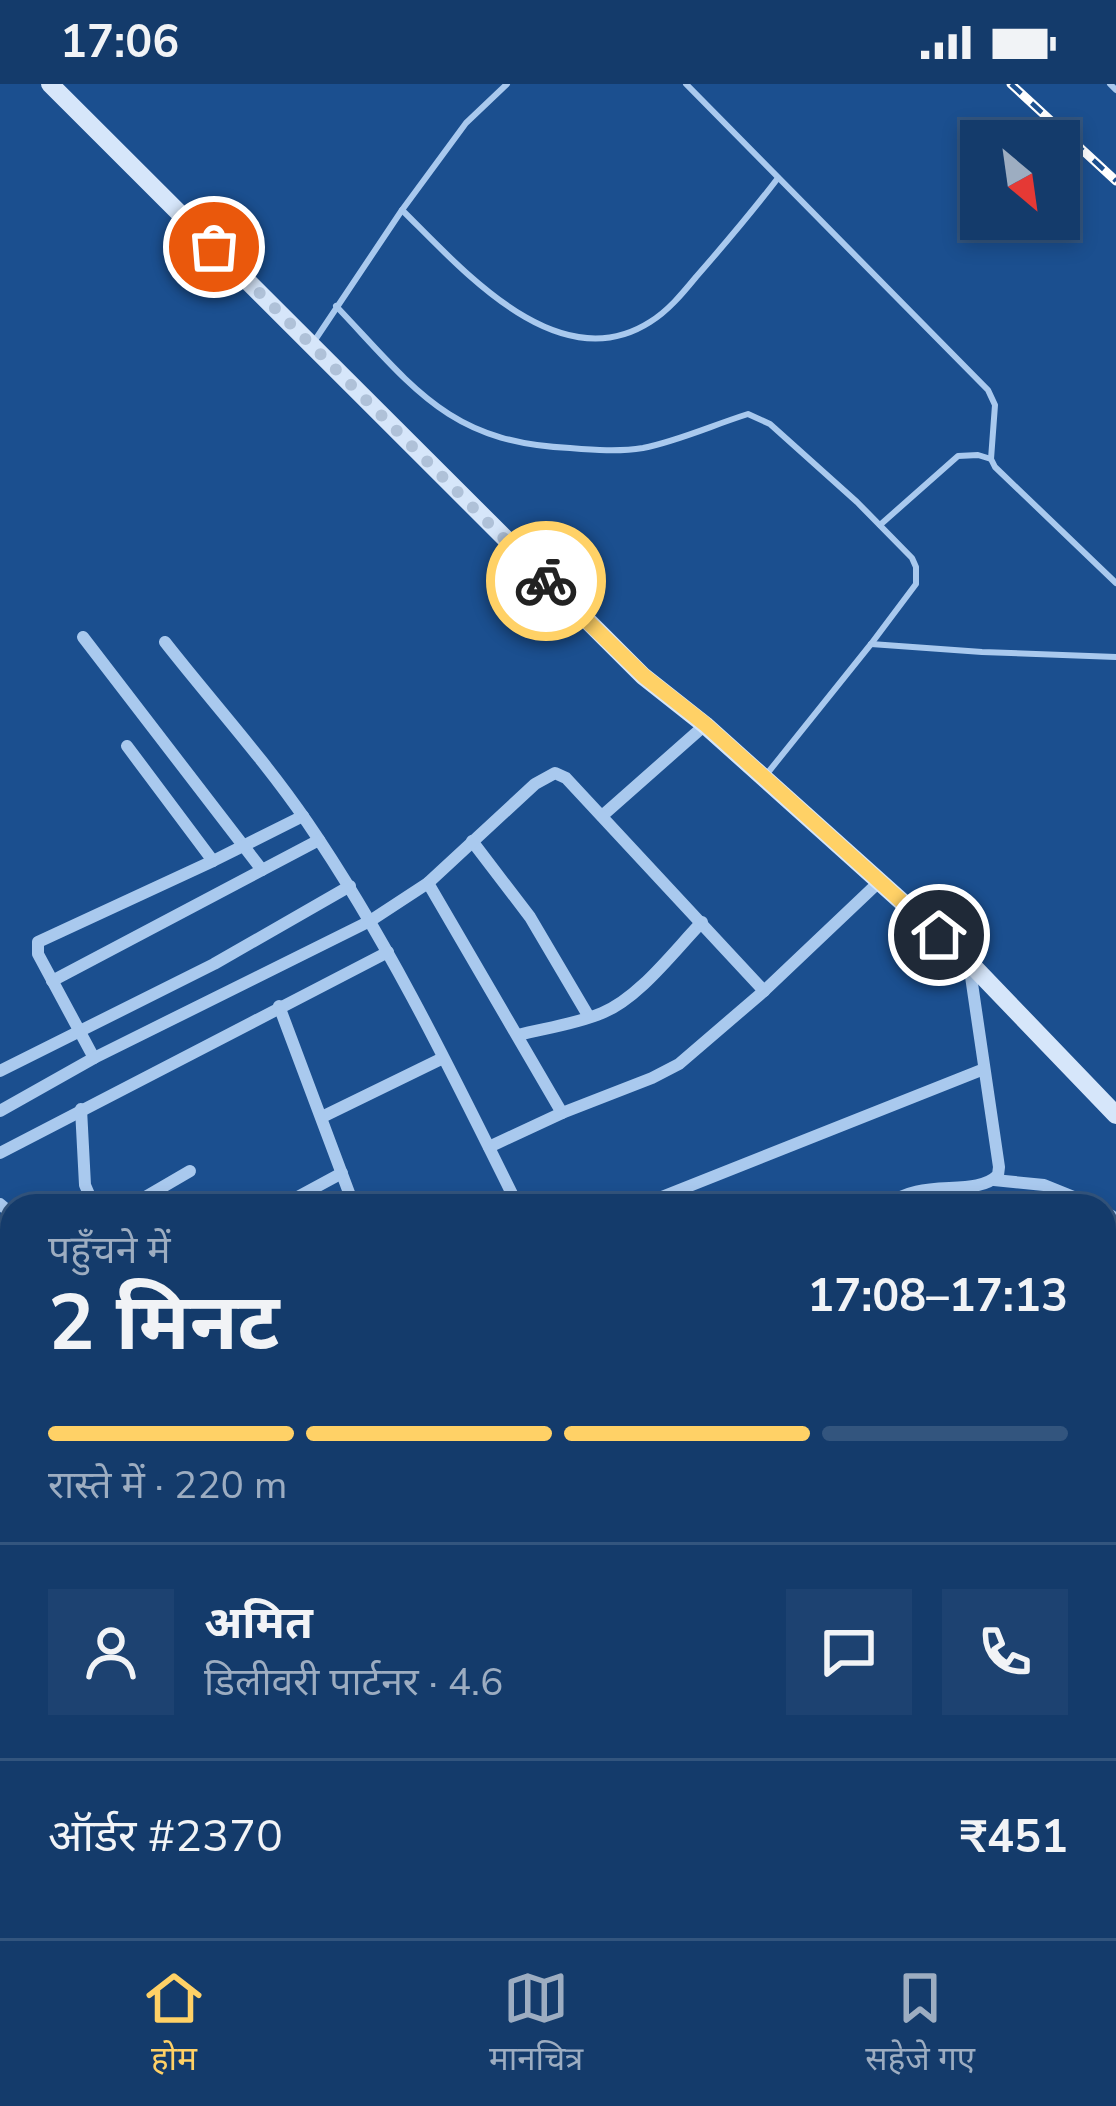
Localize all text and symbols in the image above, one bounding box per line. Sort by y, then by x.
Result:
text: 17:06 [60,12,179,73]
north arrow [960,120,1080,240]
map controls [960,120,1080,240]
pin [163,196,265,298]
icon: bag [181,214,247,280]
courier [486,521,606,641]
icon: bike [513,548,579,614]
pin [888,884,990,986]
icon: home [906,902,972,968]
text: पहुँचने में [48,1224,171,1277]
text: 17:08–17:13 [807,1266,1068,1327]
text: 2 मिनट [48,1270,280,1377]
text: रास्ते में · 220 m [48,1459,287,1512]
button: person [48,1589,174,1715]
button: chat [786,1589,912,1715]
button: phone [942,1589,1068,1715]
text: अमित [204,1593,313,1654]
text: डिलीवरी पार्टनर · 4.6 [204,1656,503,1709]
text: ऑर्डर #2370 [48,1806,283,1867]
text: ₹451 [960,1807,1068,1868]
tab: होम [141,1965,207,2083]
tab: मानचित्र [489,1965,583,2083]
tab: सहेजे गए [865,1965,975,2083]

